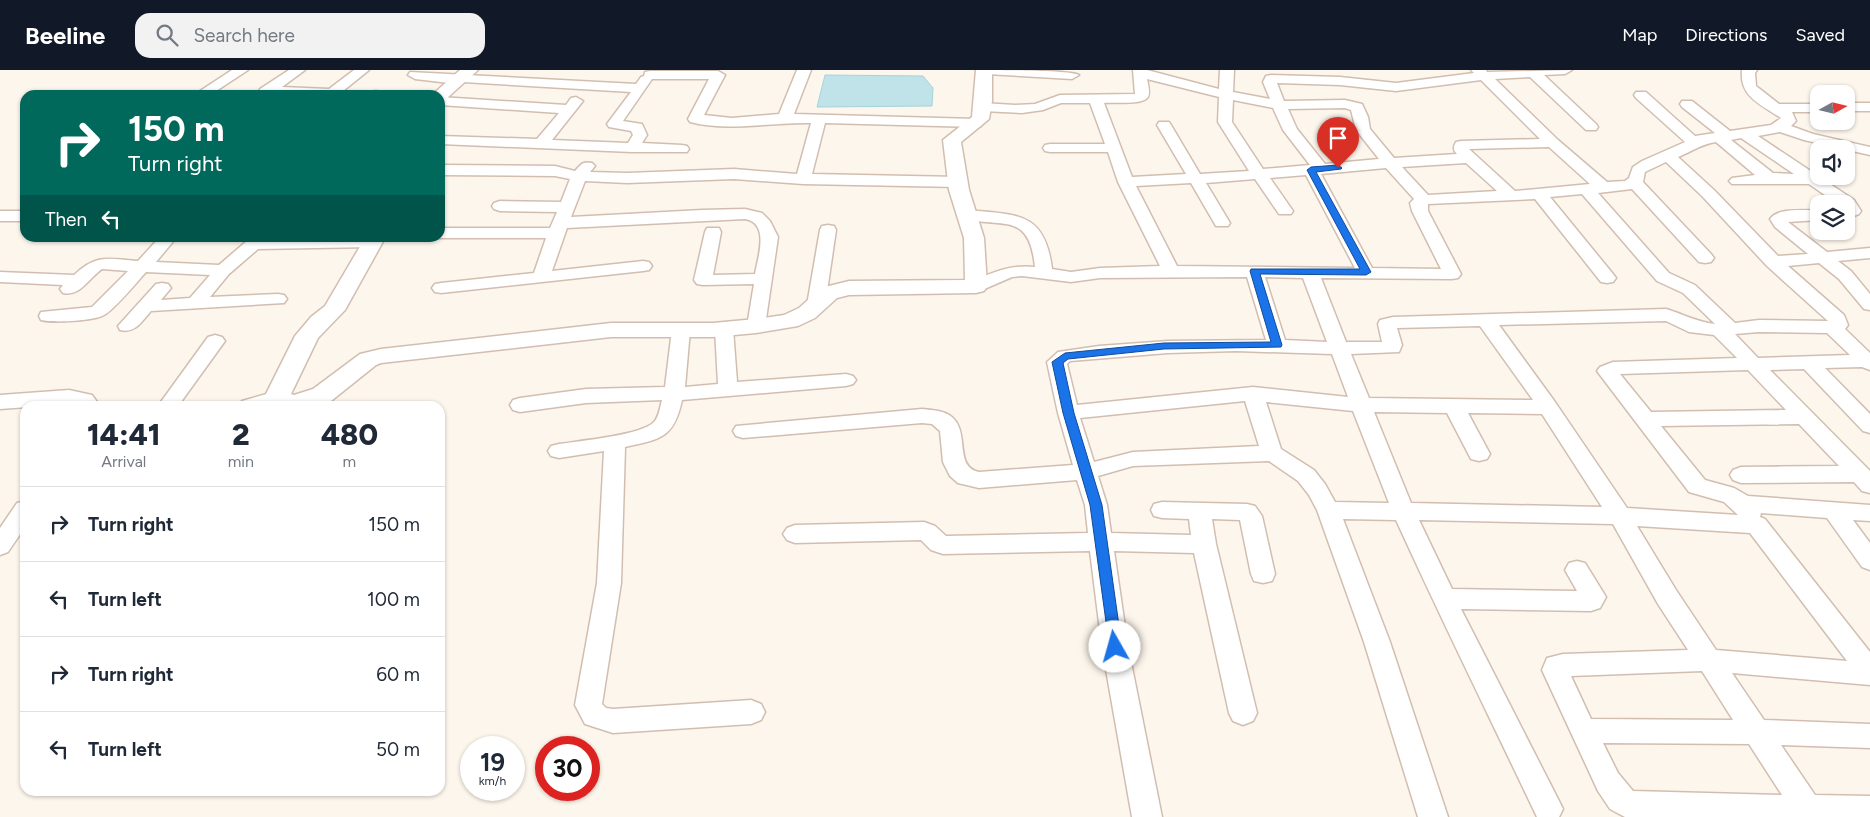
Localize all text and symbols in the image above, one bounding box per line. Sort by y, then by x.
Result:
search box [135,13,485,58]
text: Beeline [25,21,105,50]
icon: search [153,21,181,49]
text: Search here [193,24,295,47]
text: Map [1622,24,1657,46]
text: Directions [1685,24,1767,46]
text: Saved [1795,24,1845,46]
north arrow [1810,85,1855,130]
map controls [1810,85,1855,240]
text: 150 m [128,108,225,150]
icon: right [45,110,110,175]
pin [1317,117,1359,168]
icon: arrive [1324,124,1352,152]
button: sound [1810,140,1855,185]
text: Turn right [128,150,223,177]
button: layers [1810,195,1855,240]
icon: left [97,205,125,233]
text: Then [45,208,87,231]
text: 14:41 [87,416,161,453]
text: 2 [232,416,250,453]
text: 480 [321,416,378,453]
text: Arrival [101,452,146,471]
text: min [228,452,254,471]
text: m [343,452,356,471]
icon: right [45,510,73,538]
text: Turn right [88,513,174,536]
text: 150 m [368,513,420,536]
icon: left [45,585,73,613]
text: Turn left [88,588,162,611]
text: 100 m [367,588,420,611]
position arrow [1088,620,1140,672]
icon: right [45,660,73,688]
text: Turn right [88,663,174,686]
text: 60 m [376,663,420,686]
icon: left [45,735,73,763]
speed limit sign: 30 [535,736,600,801]
text: Turn left [88,738,162,761]
text: 50 m [376,738,420,761]
text: 19 [480,747,505,777]
text: km/h [479,774,506,788]

